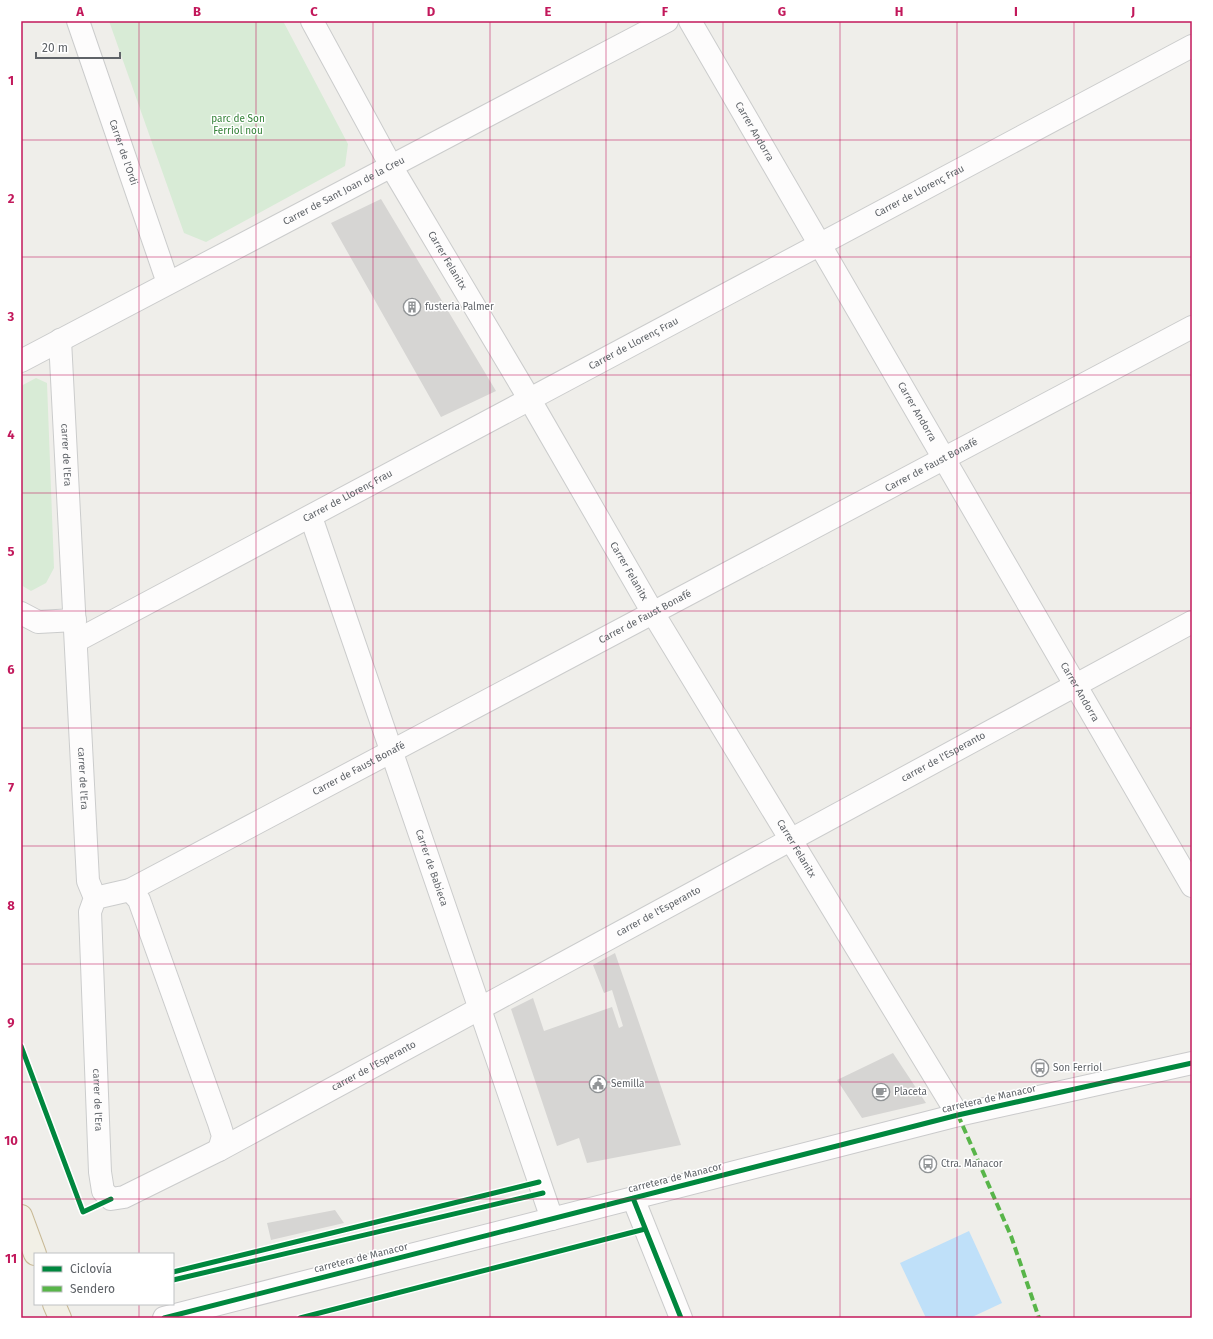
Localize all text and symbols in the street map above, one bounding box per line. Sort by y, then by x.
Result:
text: A [75,4,84,19]
text: B [193,4,201,19]
text: C [310,4,318,19]
text: D [427,4,436,19]
text: E [545,4,552,19]
text: F [662,4,669,19]
text: G [778,4,786,19]
text: H [895,4,903,19]
text: I [1014,4,1018,19]
text: J [1130,4,1135,19]
scale bar [36,34,120,60]
text: 20 m [42,41,68,55]
text: 1 [8,73,14,88]
street label: Carrer Andorra [732,100,776,164]
park label: parc de Son Ferriol nou [211,113,265,137]
street label: Carrer de l'Ordi [106,118,140,187]
street label: Carrer de Sant Joan de la Creu [281,154,407,228]
street label: Carrer de Llorenç Frau [873,162,966,220]
text: 2 [8,191,15,206]
street label: Carrer Felanitx [425,229,469,292]
building icon: fusteria Palmer [402,297,422,317]
place label: fusteria Palmer [425,301,494,313]
text: 3 [7,309,15,324]
street label: Carrer de Llorenç Frau [587,315,681,372]
street label: Carrer Andorra [895,380,939,444]
street label: carrer de l'Era [58,423,74,487]
text: 4 [7,427,15,442]
street label: Carrer de Faust Bonafé [883,436,980,495]
street label: Carrer de Llorenç Frau [301,467,395,525]
street label: Carrer Felanitx [607,540,651,603]
text: 5 [8,544,15,559]
street label: Carrer de Faust Bonafé [597,587,693,646]
street label: Carrer Andorra [1058,660,1101,724]
text: 6 [7,662,15,677]
street label: carrer de l'Esperanto [899,729,988,785]
street label: Carrer de Faust Bonafé [311,739,407,798]
street label: carrer de l'Era [75,747,90,810]
text: 7 [8,780,14,795]
street label: Carrer Felanitx [774,817,818,880]
street label: Carrer de Babieca [413,828,450,908]
street label: carrer de l'Esperanto [614,884,703,939]
text: 8 [7,898,15,913]
text: 9 [7,1015,15,1030]
street label: carrer de l'Esperanto [330,1038,418,1094]
bus stop icon: Son Ferriol [1030,1058,1050,1078]
place label: Son Ferriol [1053,1062,1102,1074]
street label: carrer de l'Era [90,1068,104,1132]
public building icon: Semilla [588,1074,608,1094]
place label: Semilla [611,1078,645,1090]
cafe icon: Placeta [871,1082,891,1102]
street label: carretera de Manacor [941,1082,1037,1116]
place label: Placeta [894,1086,927,1098]
text: 10 [4,1133,18,1148]
bus stop icon: Ctra. Manacor [918,1154,938,1174]
place label: Ctra. Manacor [941,1158,1003,1170]
street label: carretera de Manacor [627,1160,723,1195]
street label: carretera de Manacor [313,1240,409,1275]
text: 11 [5,1251,17,1266]
legend [34,1253,174,1305]
text: Ciclovía [70,1262,112,1276]
text: Sendero [70,1282,115,1296]

